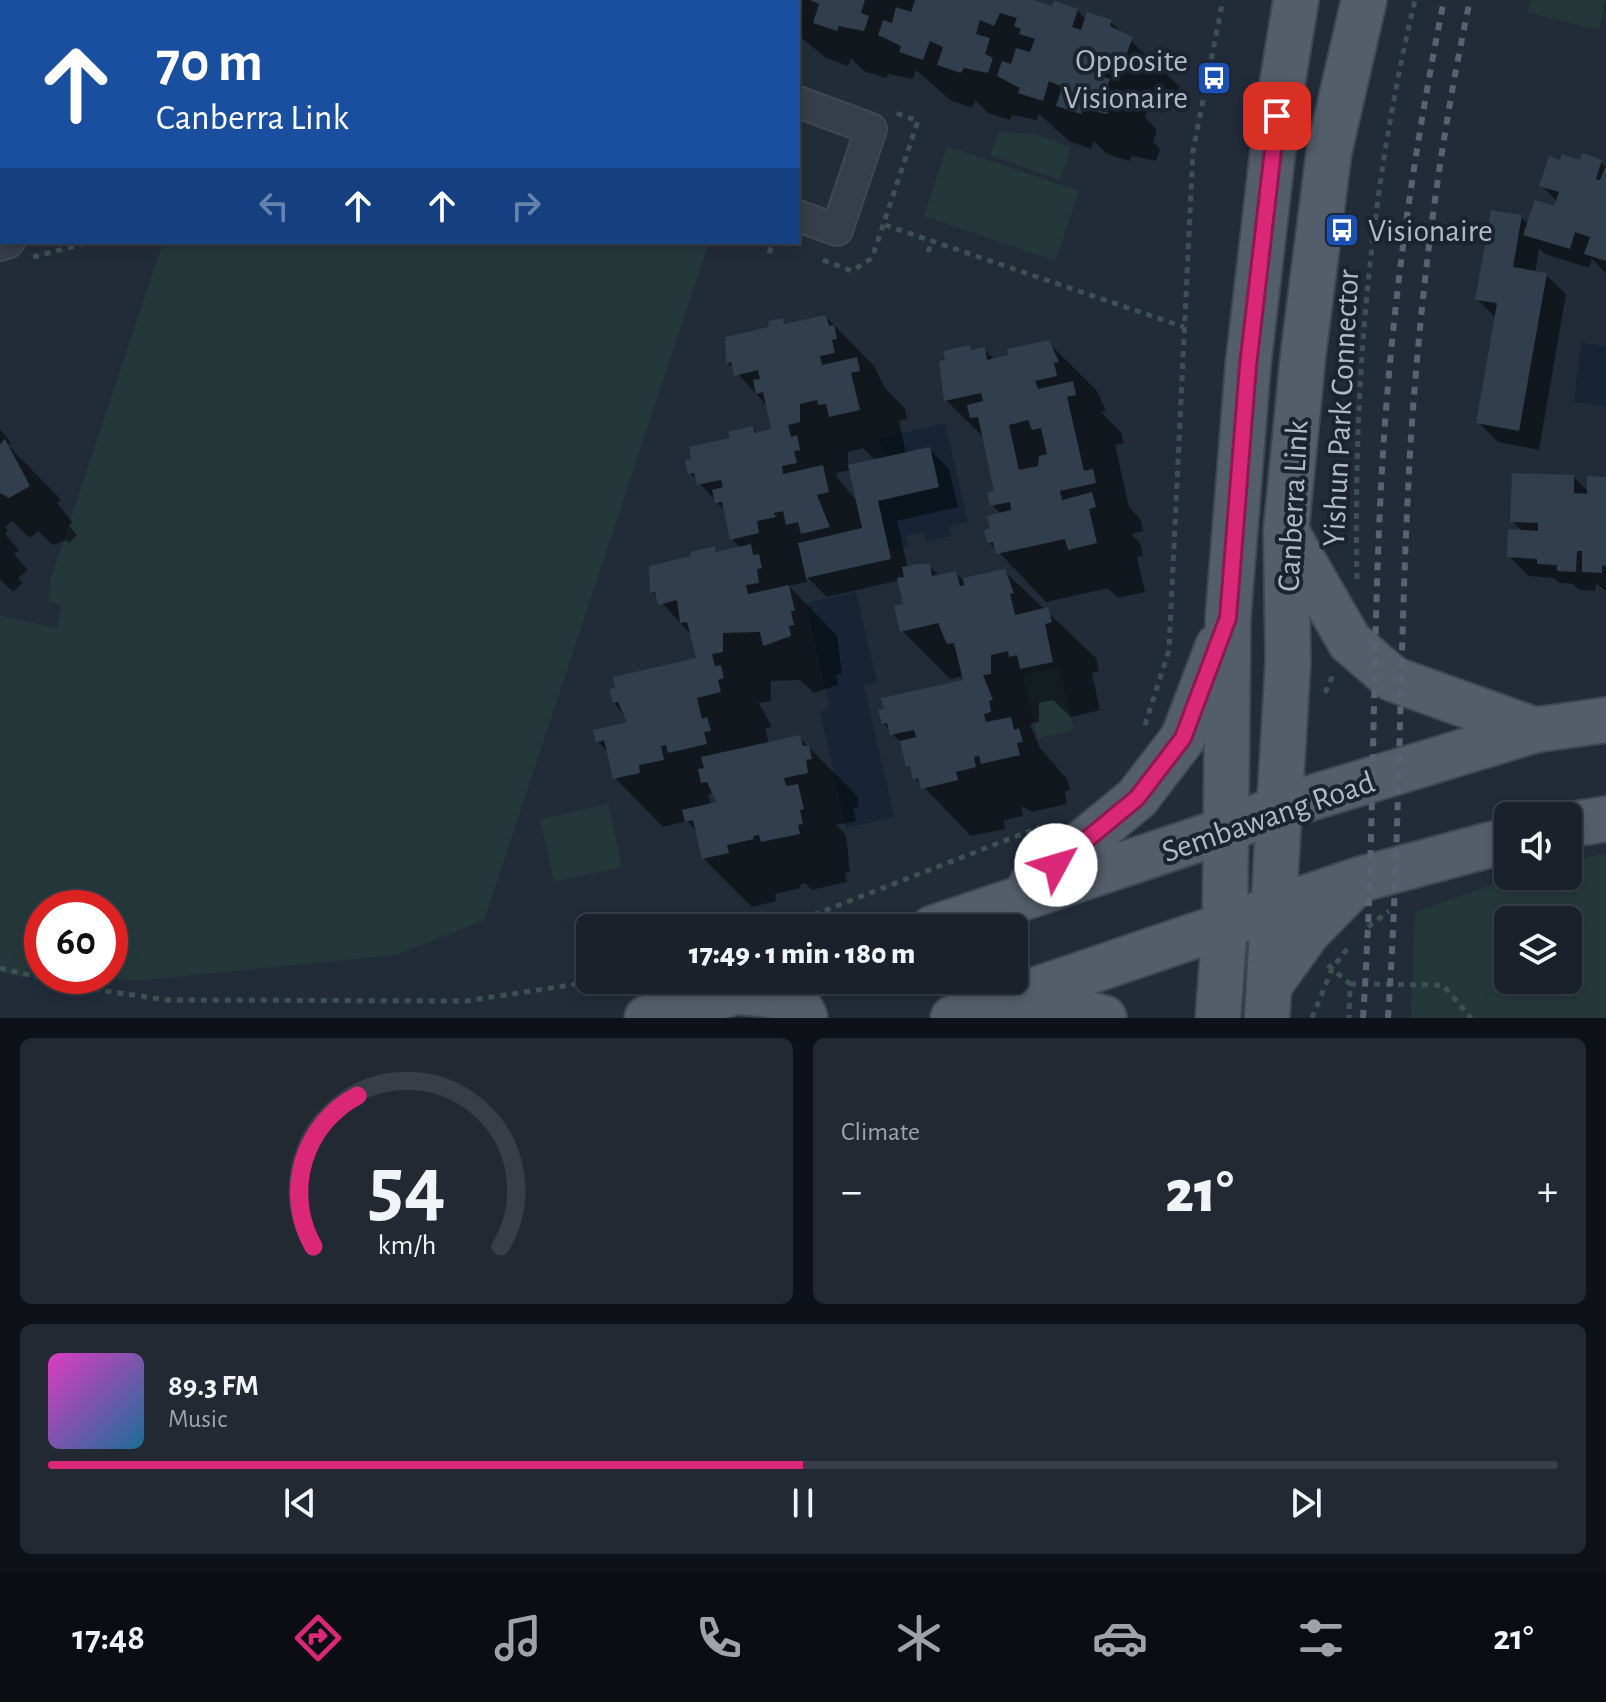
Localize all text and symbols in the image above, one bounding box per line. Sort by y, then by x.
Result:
icon: ahead [24,32,128,136]
text: 70 m [156,35,263,91]
place label: Opposite Visionaire [1063,45,1188,114]
bus stop icon: Opposite Visionaire [1195,59,1233,97]
pin [1243,82,1311,150]
icon: arrive [1255,94,1299,138]
text: Canberra Link [156,100,349,136]
icon: left [252,184,296,228]
icon: ahead [336,184,380,228]
icon: ahead [420,184,464,228]
icon: right [504,184,548,228]
bus stop icon: Visionaire [1323,211,1361,249]
place label: Visionaire [1368,215,1493,247]
street label: Yishun Park Connector [1318,268,1364,548]
street label: Canberra Link [1273,419,1313,592]
street label: Sembawang Road [1158,766,1379,868]
map controls [1494,802,1582,994]
button: sound [1494,802,1582,890]
position arrow [1014,823,1098,907]
speed limit sign: 60 [24,890,128,994]
button: layers [1494,906,1582,994]
text: 17:49 · 1 min · 180 m [689,939,915,969]
text: Climate [841,1119,920,1145]
text: 54 [368,1146,445,1230]
text: 21° [1165,1163,1234,1223]
text: − [841,1170,862,1214]
text: + [1537,1170,1558,1214]
text: km/h [377,1231,436,1260]
text: 89.3 FM [168,1371,259,1401]
text: Music [168,1406,227,1432]
icon: previous [278,1481,322,1525]
icon: pause [781,1481,825,1525]
icon: next [1284,1481,1328,1525]
icon: directions [290,1610,346,1666]
icon: music [490,1610,546,1666]
icon: phone [691,1610,747,1666]
icon: climate [891,1610,947,1666]
icon: car [1092,1610,1148,1666]
icon: filters [1293,1610,1349,1666]
text: 17:48 [72,1620,145,1656]
text: 21° [1493,1620,1534,1656]

